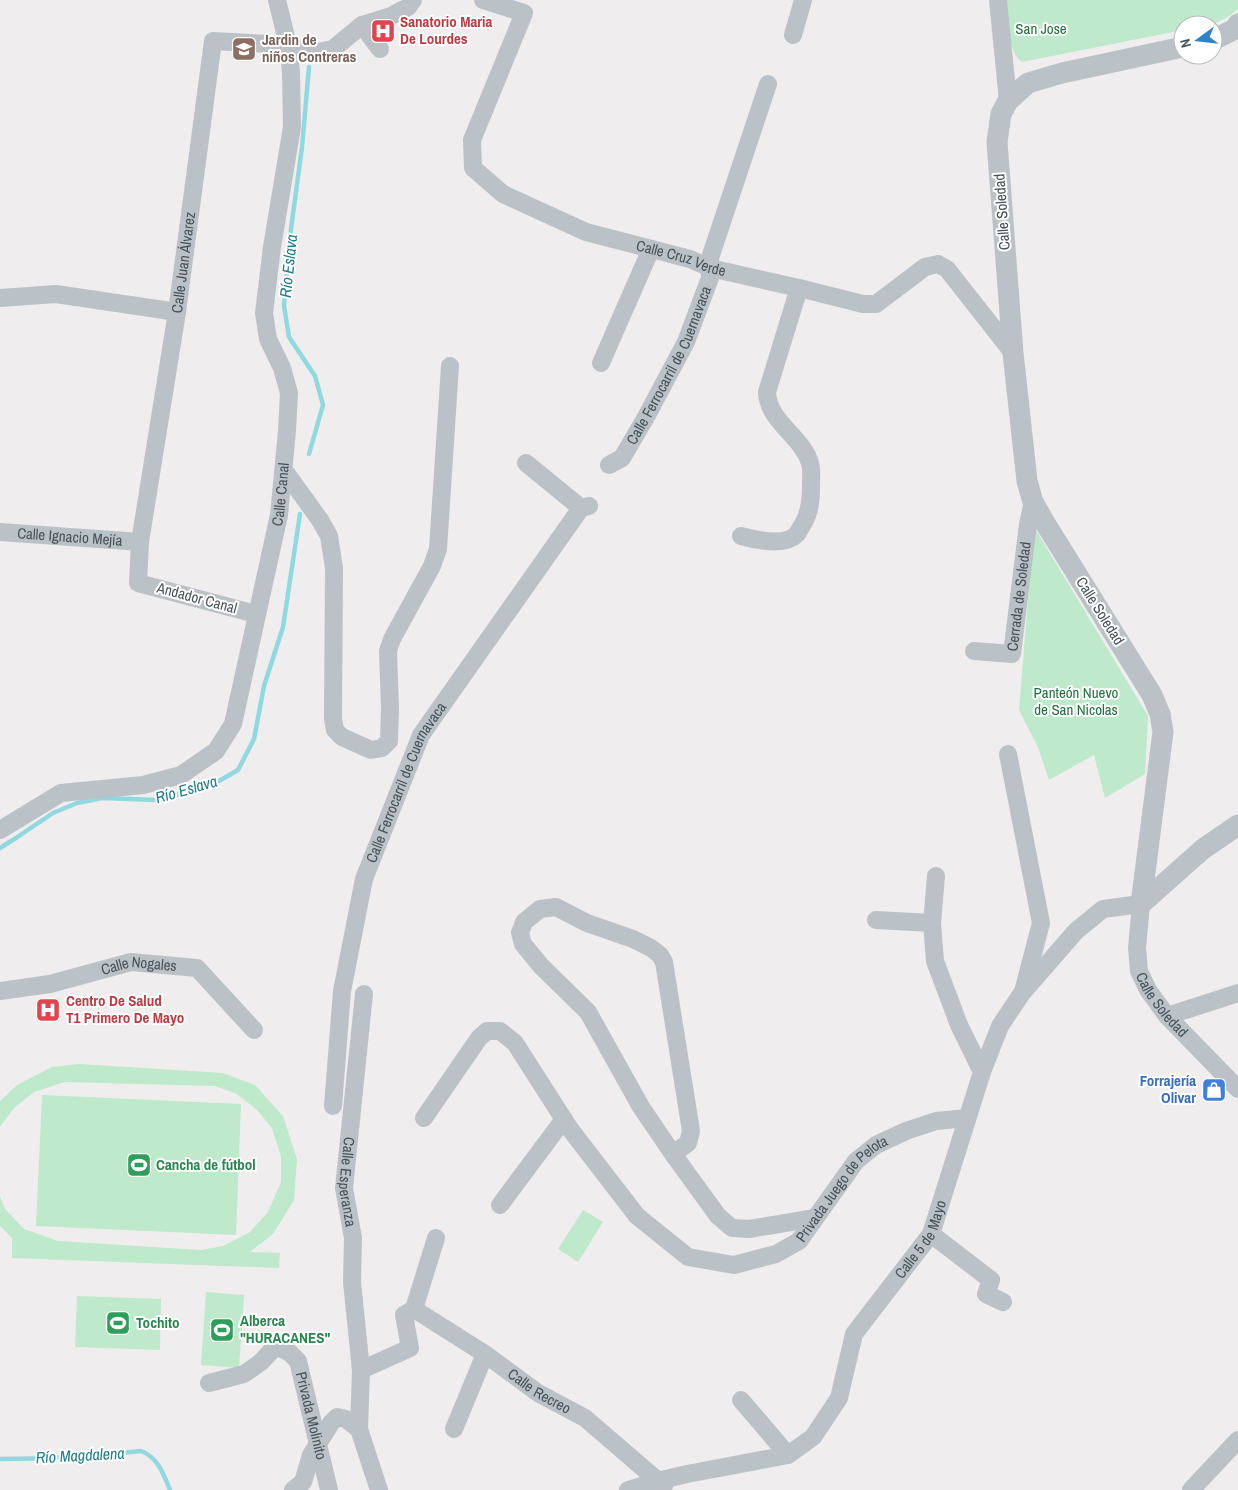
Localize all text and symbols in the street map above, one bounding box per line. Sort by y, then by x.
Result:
place label: Sanatorio Maria De Lourdes [400,11,492,49]
north arrow [1173,15,1223,65]
hospital icon: Sanatorio Maria De Lourdes [370,18,396,44]
park label: San Jose [1015,18,1067,39]
place label: Jardin de niños Contreras [262,29,356,67]
school or university icon: Jardin de niños Contreras [231,36,257,62]
text: N [1176,37,1195,50]
street label: Calle Soledad [988,173,1015,251]
street label: Calle Juan Álvarez [166,210,200,314]
water label: Río Eslava [274,233,302,299]
street label: Calle Cruz Verde [634,234,728,281]
street label: Calle Ferrocarril de Cuernavaca [621,283,716,448]
street label: Calle Canal [266,462,294,528]
street label: Calle Ignacio Mejía [17,522,123,551]
street label: Cerrada de Soledad [1001,541,1036,652]
street label: Calle Soledad [1071,573,1130,649]
street label: Andador Canal [154,576,239,618]
park label: Panteón Nuevo de San Nicolas [1034,682,1119,720]
street label: Calle Ferrocarril de Cuernavaca [360,698,451,866]
water label: Río Eslava [152,770,220,808]
street label: Calle Nogales [98,951,178,980]
street label: Calle Soledad [1131,969,1193,1042]
place label: Centro De Salud T1 Primero De Mayo [66,990,184,1028]
hospital icon: Centro De Salud T1 Primero De Mayo [35,997,61,1023]
place label: Forrajería Olivar [1140,1070,1196,1108]
shop icon: Forrajería Olivar [1201,1077,1227,1103]
street label: Privada Juego de Pelota [791,1130,891,1246]
street label: Calle Esperanza [334,1136,362,1228]
sports icon: Cancha de fútbol [126,1152,152,1178]
place label: Cancha de fútbol [156,1154,256,1175]
street label: Calle 5 de Mayo [889,1197,951,1283]
sports icon: Tochito [105,1310,131,1336]
place label: Alberca "HURACANES" [240,1310,330,1348]
place label: Tochito [136,1312,180,1333]
sports icon: Alberca "HURACANES" [209,1317,235,1343]
street label: Calle Recreo [504,1363,575,1419]
street label: Privada Molinito [291,1369,332,1462]
water label: Río Magdalena [35,1442,125,1468]

